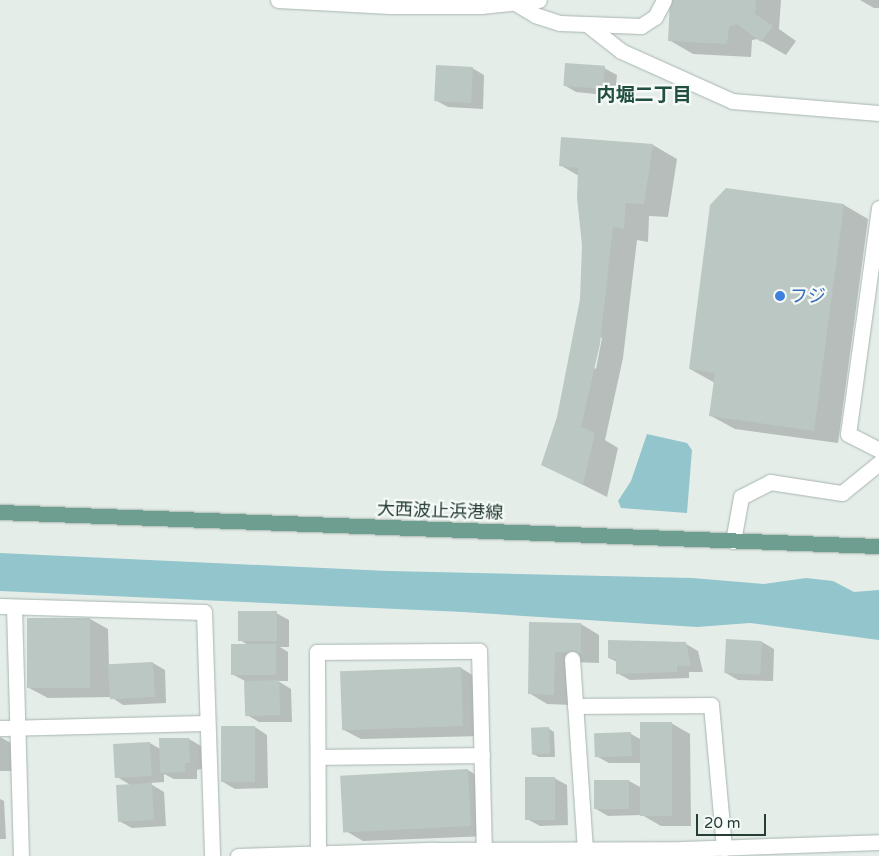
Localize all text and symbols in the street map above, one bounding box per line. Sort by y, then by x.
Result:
district label: 内堀二丁目 [597,85,691,107]
place label: フジ [790,285,826,307]
marker: フジ [774,290,786,302]
street label: 大西波止浜港線 [377,498,503,524]
scale bar [699,804,769,836]
text: 20 m [704,814,741,832]

